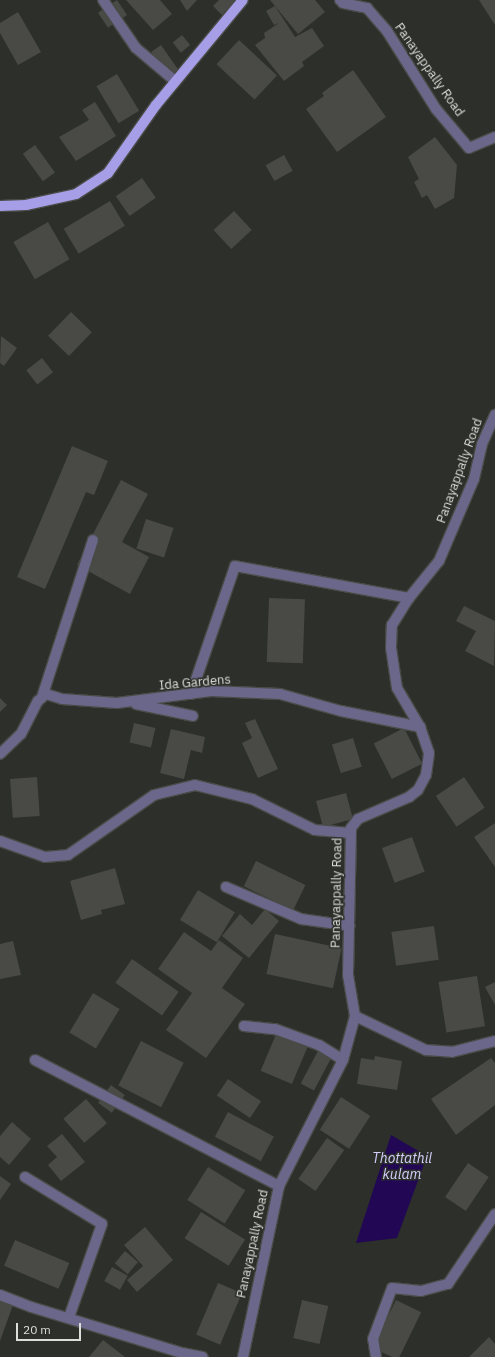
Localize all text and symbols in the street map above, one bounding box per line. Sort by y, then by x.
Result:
street label: Panayappally Road [391,20,467,120]
street label: Panayappally Road [434,416,486,526]
street label: Ida Gardens [159,672,231,694]
street label: Panayappally Road [328,838,346,948]
water label: Thottathil kulam [372,1150,432,1182]
street label: Panayappally Road [234,1188,272,1300]
scale bar [18,1315,83,1341]
text: 20 m [23,1322,51,1337]

